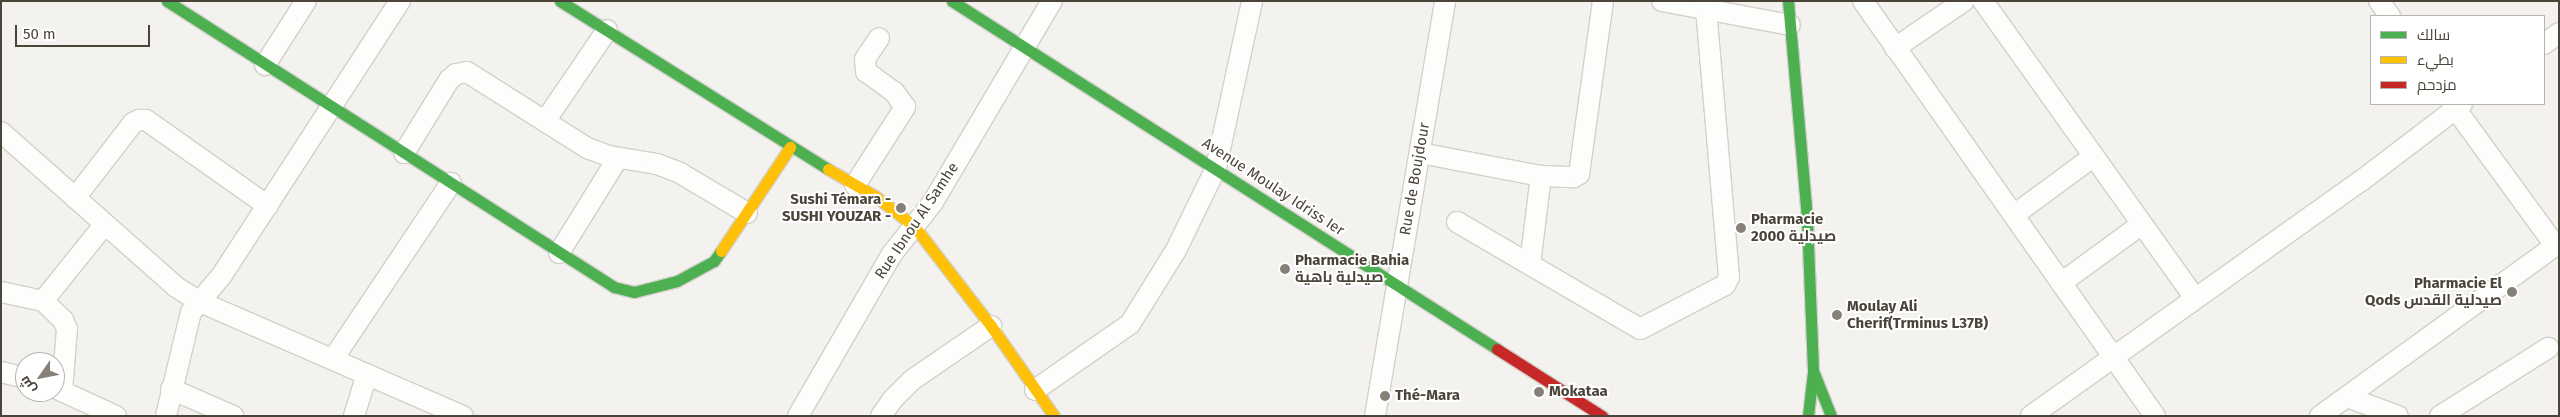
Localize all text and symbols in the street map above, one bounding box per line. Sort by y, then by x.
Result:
scale bar [18,15,152,47]
legend [2370,15,2545,105]
text: 50 m [23,25,56,43]
text: سالك [2417,26,2450,44]
text: بطيء [2417,51,2454,69]
text: مزدحم [2417,76,2457,94]
street label: Rue de Boujdour [1396,121,1434,237]
street label: Avenue Moulay Idriss Ier [1198,134,1348,240]
street label: Rue Ibnou Al Samhe [871,159,963,283]
place label: Sushi Témara - SUSHI YOUZAR - [782,190,891,225]
marker: Sushi Témara - SUSHI YOUZAR - [895,202,907,214]
place label: Pharmacie 2000 صيدلية [1751,210,1836,245]
marker: Pharmacie 2000 صيدلية [1735,222,1747,234]
place label: Pharmacie Bahia صيدلية باهية [1295,251,1409,286]
marker: Pharmacie Bahia صيدلية باهية [1279,263,1291,275]
place label: Pharmacie El Qods صيدلية القدس [2365,274,2502,309]
marker: Pharmacie El Qods صيدلية القدس [2506,286,2518,298]
place label: Moulay Ali Cherif(Trminus L37B) [1847,297,1988,332]
marker: Moulay Ali Cherif(Trminus L37B) [1831,309,1843,321]
north arrow [15,352,65,402]
text: ش [16,373,40,397]
place label: Mokataa [1549,383,1608,401]
marker: Mokataa [1533,386,1545,398]
place label: Thé-Mara [1395,387,1460,405]
marker: Thé-Mara [1379,390,1391,402]

